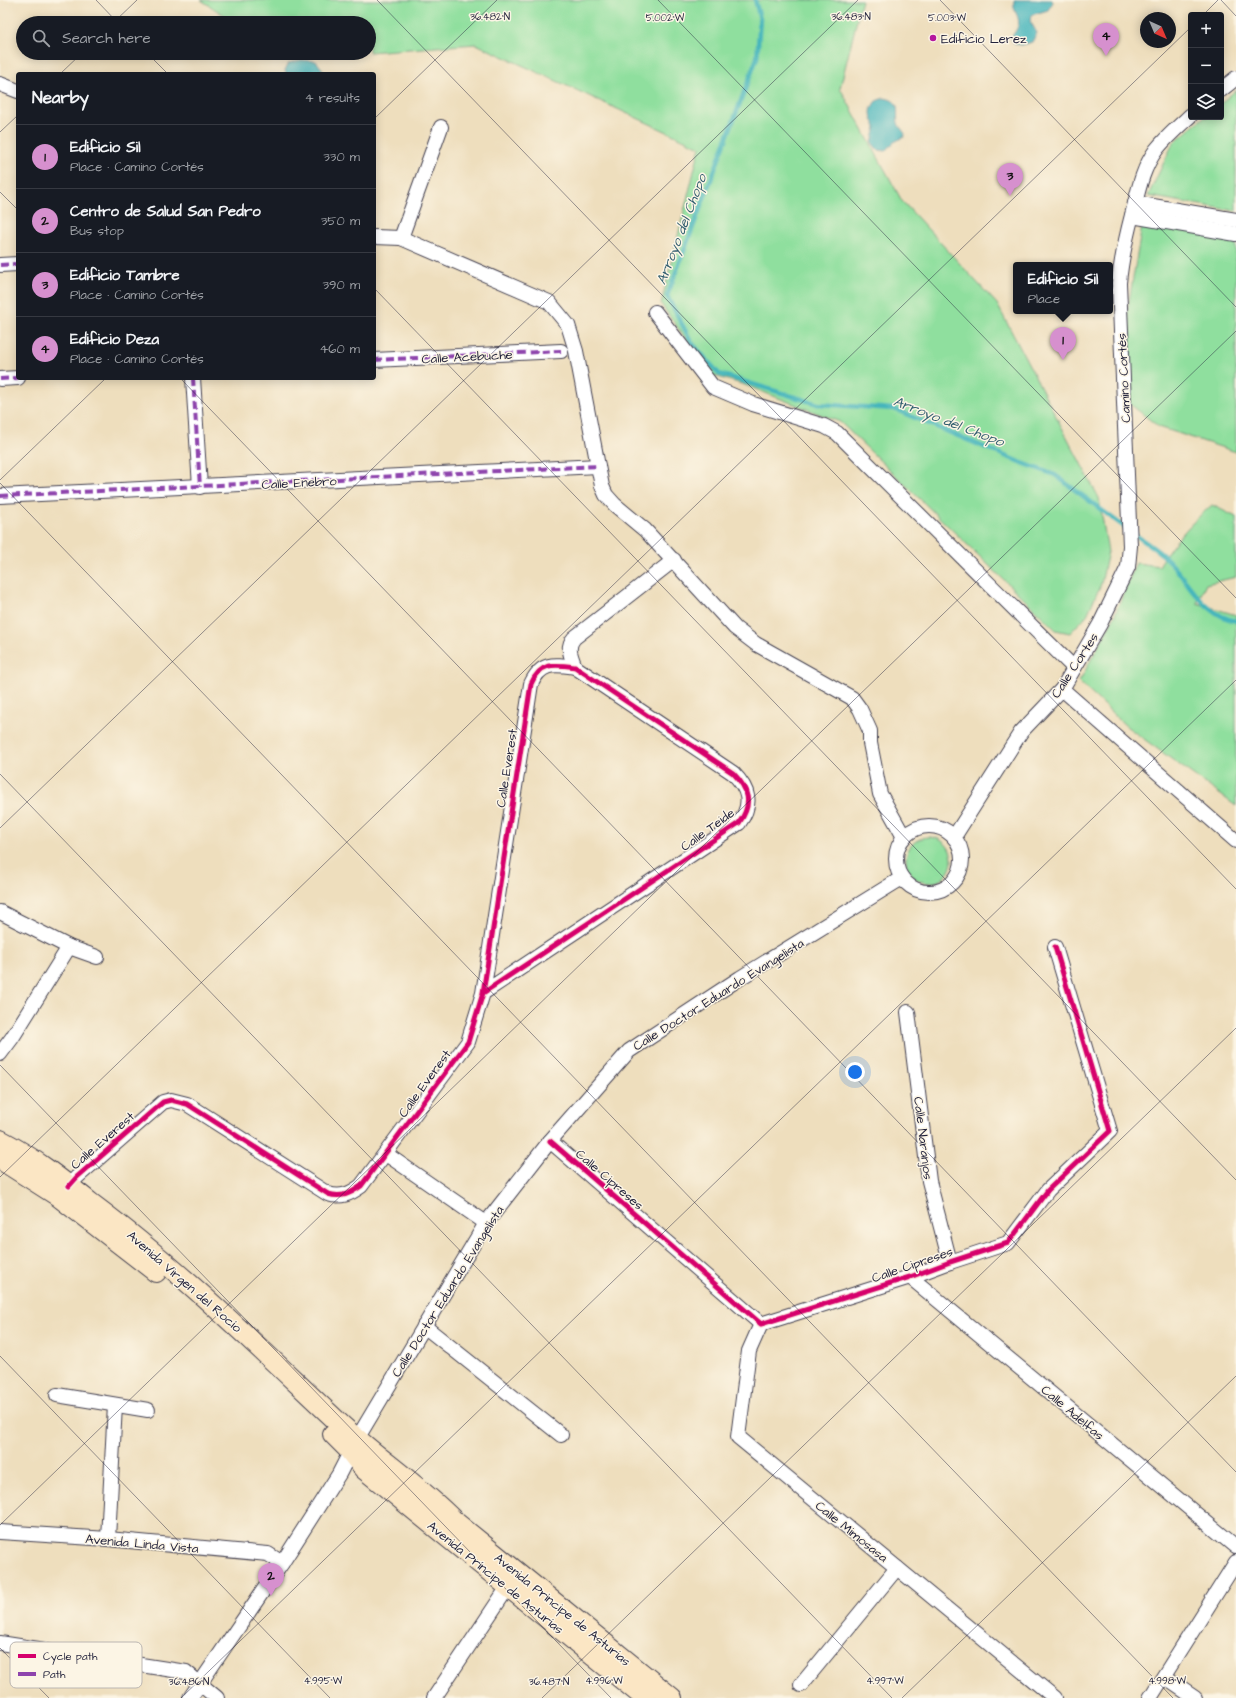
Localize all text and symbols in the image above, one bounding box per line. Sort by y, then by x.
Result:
text: 36.482°N [470,10,510,24]
text: 36.483°N [831,10,871,24]
text: 5.002°W [646,11,685,25]
text: 5.003°W [928,11,966,25]
north arrow [1140,12,1176,48]
map controls [1188,12,1224,120]
button: + [1188,12,1224,48]
search box [16,16,376,60]
pin: 4 [1093,23,1119,56]
icon: search [30,27,52,49]
text: Search here [62,28,151,49]
place label: Edificio Lerez [941,30,1027,48]
marker: Edificio Lerez [928,33,938,43]
button: − [1188,48,1224,84]
button: layers [1188,84,1224,120]
text: Nearby [32,86,89,110]
text: 4 results [305,89,360,107]
text: Edificio Sil [70,137,141,158]
text: 1 [44,148,46,166]
text: 330 m [323,148,360,166]
text: Place · Camino Cortés [70,158,204,176]
pin: 3 [997,163,1023,196]
water label: Arroyo del Chopo [652,170,713,287]
text: Centro de Salud San Pedro [70,201,261,222]
text: 2 [41,212,49,230]
text: 350 m [321,212,360,230]
text: Bus stop [70,222,124,240]
popup [1013,262,1113,314]
text: Edificio Tambre [70,265,180,286]
text: Edificio Sil [1028,269,1098,290]
text: 3 [42,276,48,294]
text: 390 m [322,276,360,294]
text: Place · Camino Cortés [70,286,204,304]
text: Place [1028,290,1060,308]
pin: 1 [1050,327,1076,360]
text: Edificio Deza [70,329,159,350]
street label: Camino Cortés [1113,332,1135,423]
text: 4 [41,340,49,358]
text: 460 m [319,340,360,358]
street label: Calle Acebuche [421,346,513,368]
text: Place · Camino Cortés [70,350,204,368]
water label: Arroyo del Chopo [891,392,1008,453]
street label: Calle Enebro [261,472,338,494]
street label: Calle Cortes [1047,629,1103,702]
street label: Calle Everest [492,727,522,809]
street label: Calle Teide [677,804,738,856]
street label: Calle Doctor Eduardo Evangelista [630,934,808,1056]
street label: Calle Everest [394,1046,456,1121]
your location [845,1062,865,1082]
street label: Calle Naranjos [909,1096,937,1181]
street label: Calle Everest [67,1107,139,1174]
street label: Calle Cipreses [571,1145,648,1215]
street label: Calle Doctor Eduardo Evangelista [388,1202,509,1381]
street label: Avenida Virgen del Rocío [122,1227,246,1338]
street label: Calle Cipreses [869,1242,956,1287]
street label: Calle Adelfas [1037,1381,1108,1445]
street label: Calle Mimosasa [811,1497,892,1567]
street label: Avenida Príncipe de Asturias [423,1517,568,1639]
street label: Avenida Linda Vista [85,1530,200,1558]
street label: Avenida Principe de Asturias [490,1549,635,1671]
pin: 2 [258,1563,284,1596]
legend [10,1642,142,1688]
text: Cycle path [43,1649,98,1665]
text: Path [43,1667,66,1682]
text: 4.995°W [304,1674,343,1688]
text: 4.996°W [585,1674,623,1688]
text: 4.997°W [866,1674,904,1688]
text: 4.998°W [1148,1674,1186,1688]
text: 36.486°N [169,1675,209,1689]
text: 36.487°N [529,1675,569,1689]

